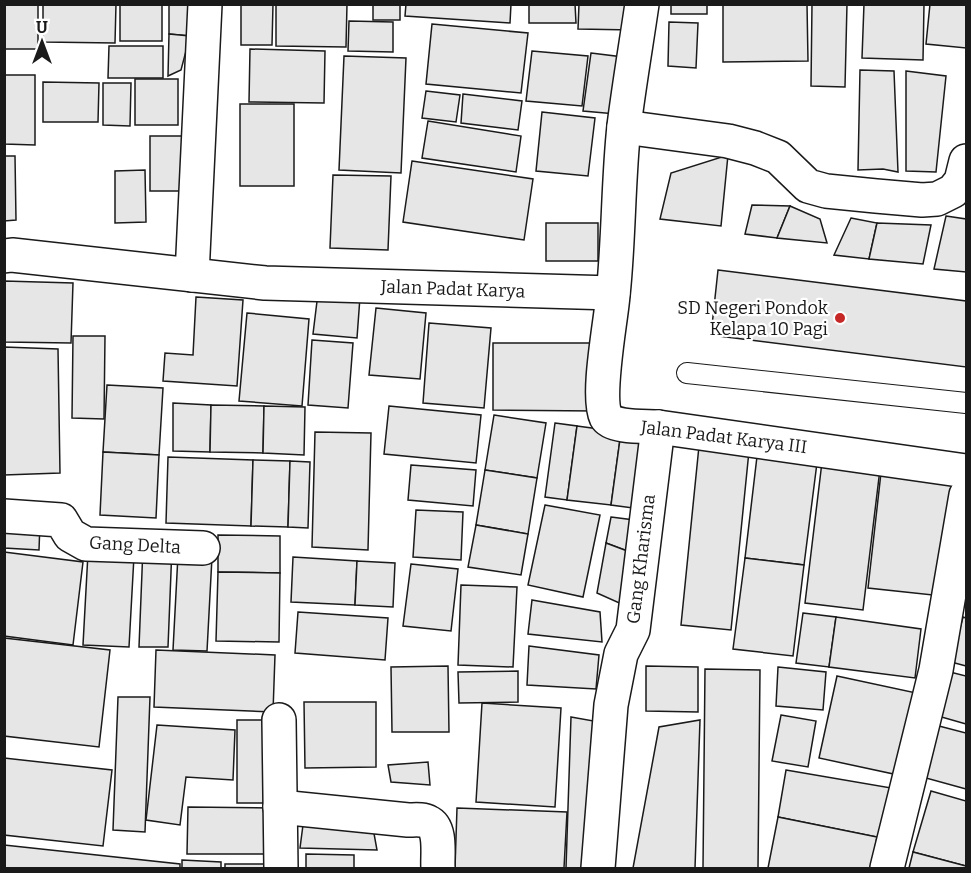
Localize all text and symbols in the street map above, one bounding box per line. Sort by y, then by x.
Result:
north arrow [12,12,72,72]
text: U [36,18,48,37]
street label: Jalan Padat Karya [379,275,526,303]
place label: SD Negeri Pondok Kelapa 10 Pagi [677,297,829,340]
marker: SD Negeri Pondok Kelapa 10 Pagi [833,311,847,325]
street label: Jalan Padat Karya III [639,416,808,458]
street label: Gang Kharisma [622,493,660,625]
street label: Gang Delta [89,532,182,558]

